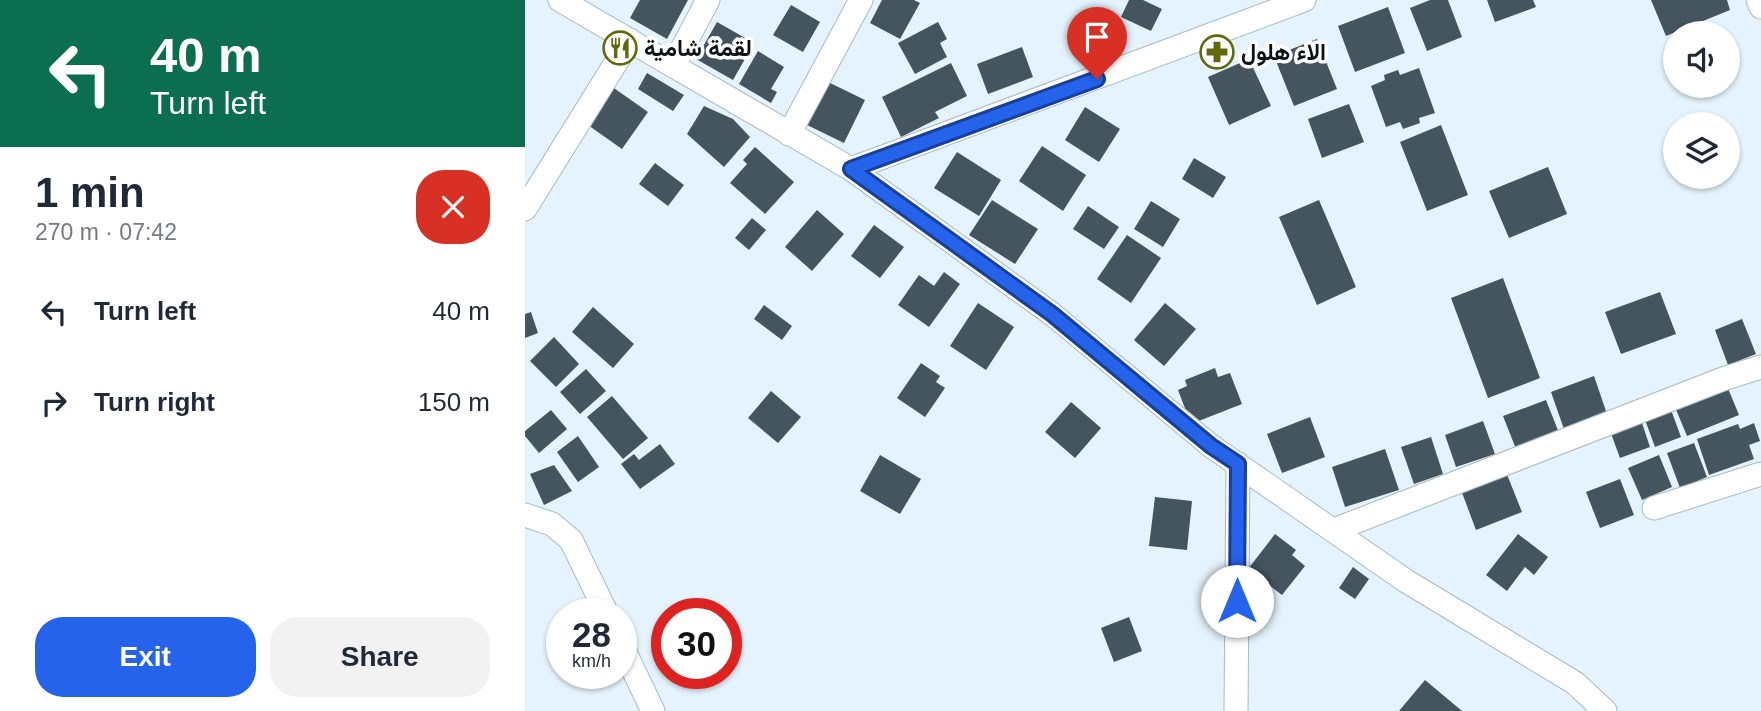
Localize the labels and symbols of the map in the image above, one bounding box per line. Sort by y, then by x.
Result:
pin [1067,7,1127,79]
restaurant icon: لقمة شامية [601,29,639,67]
pharmacy icon: الاء هلول [1198,33,1236,71]
place label: لقمة شامية [644,35,752,62]
place label: الاء هلول [1241,39,1326,67]
position arrow [1200,564,1274,638]
speed limit sign: 30 [651,598,742,689]

